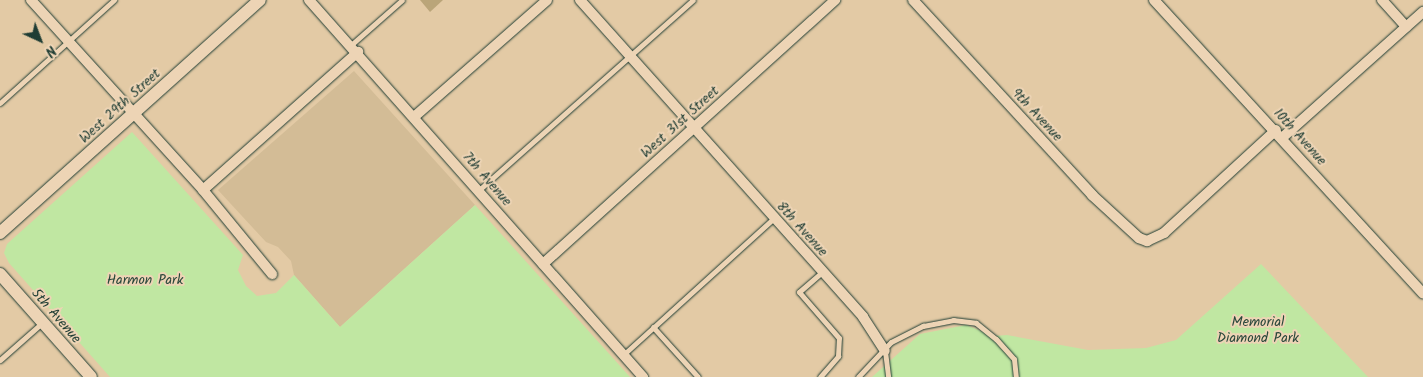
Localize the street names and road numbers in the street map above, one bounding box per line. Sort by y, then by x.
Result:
street label: West 29th Street [76,65,164,147]
street label: West 31st Street [638,83,722,161]
street label: 9th Avenue [1008,85,1066,145]
street label: 10th Avenue [1270,105,1330,169]
street label: 7th Avenue [459,149,515,209]
street label: 8th Avenue [773,198,831,260]
street label: 5th Avenue [28,285,84,347]

